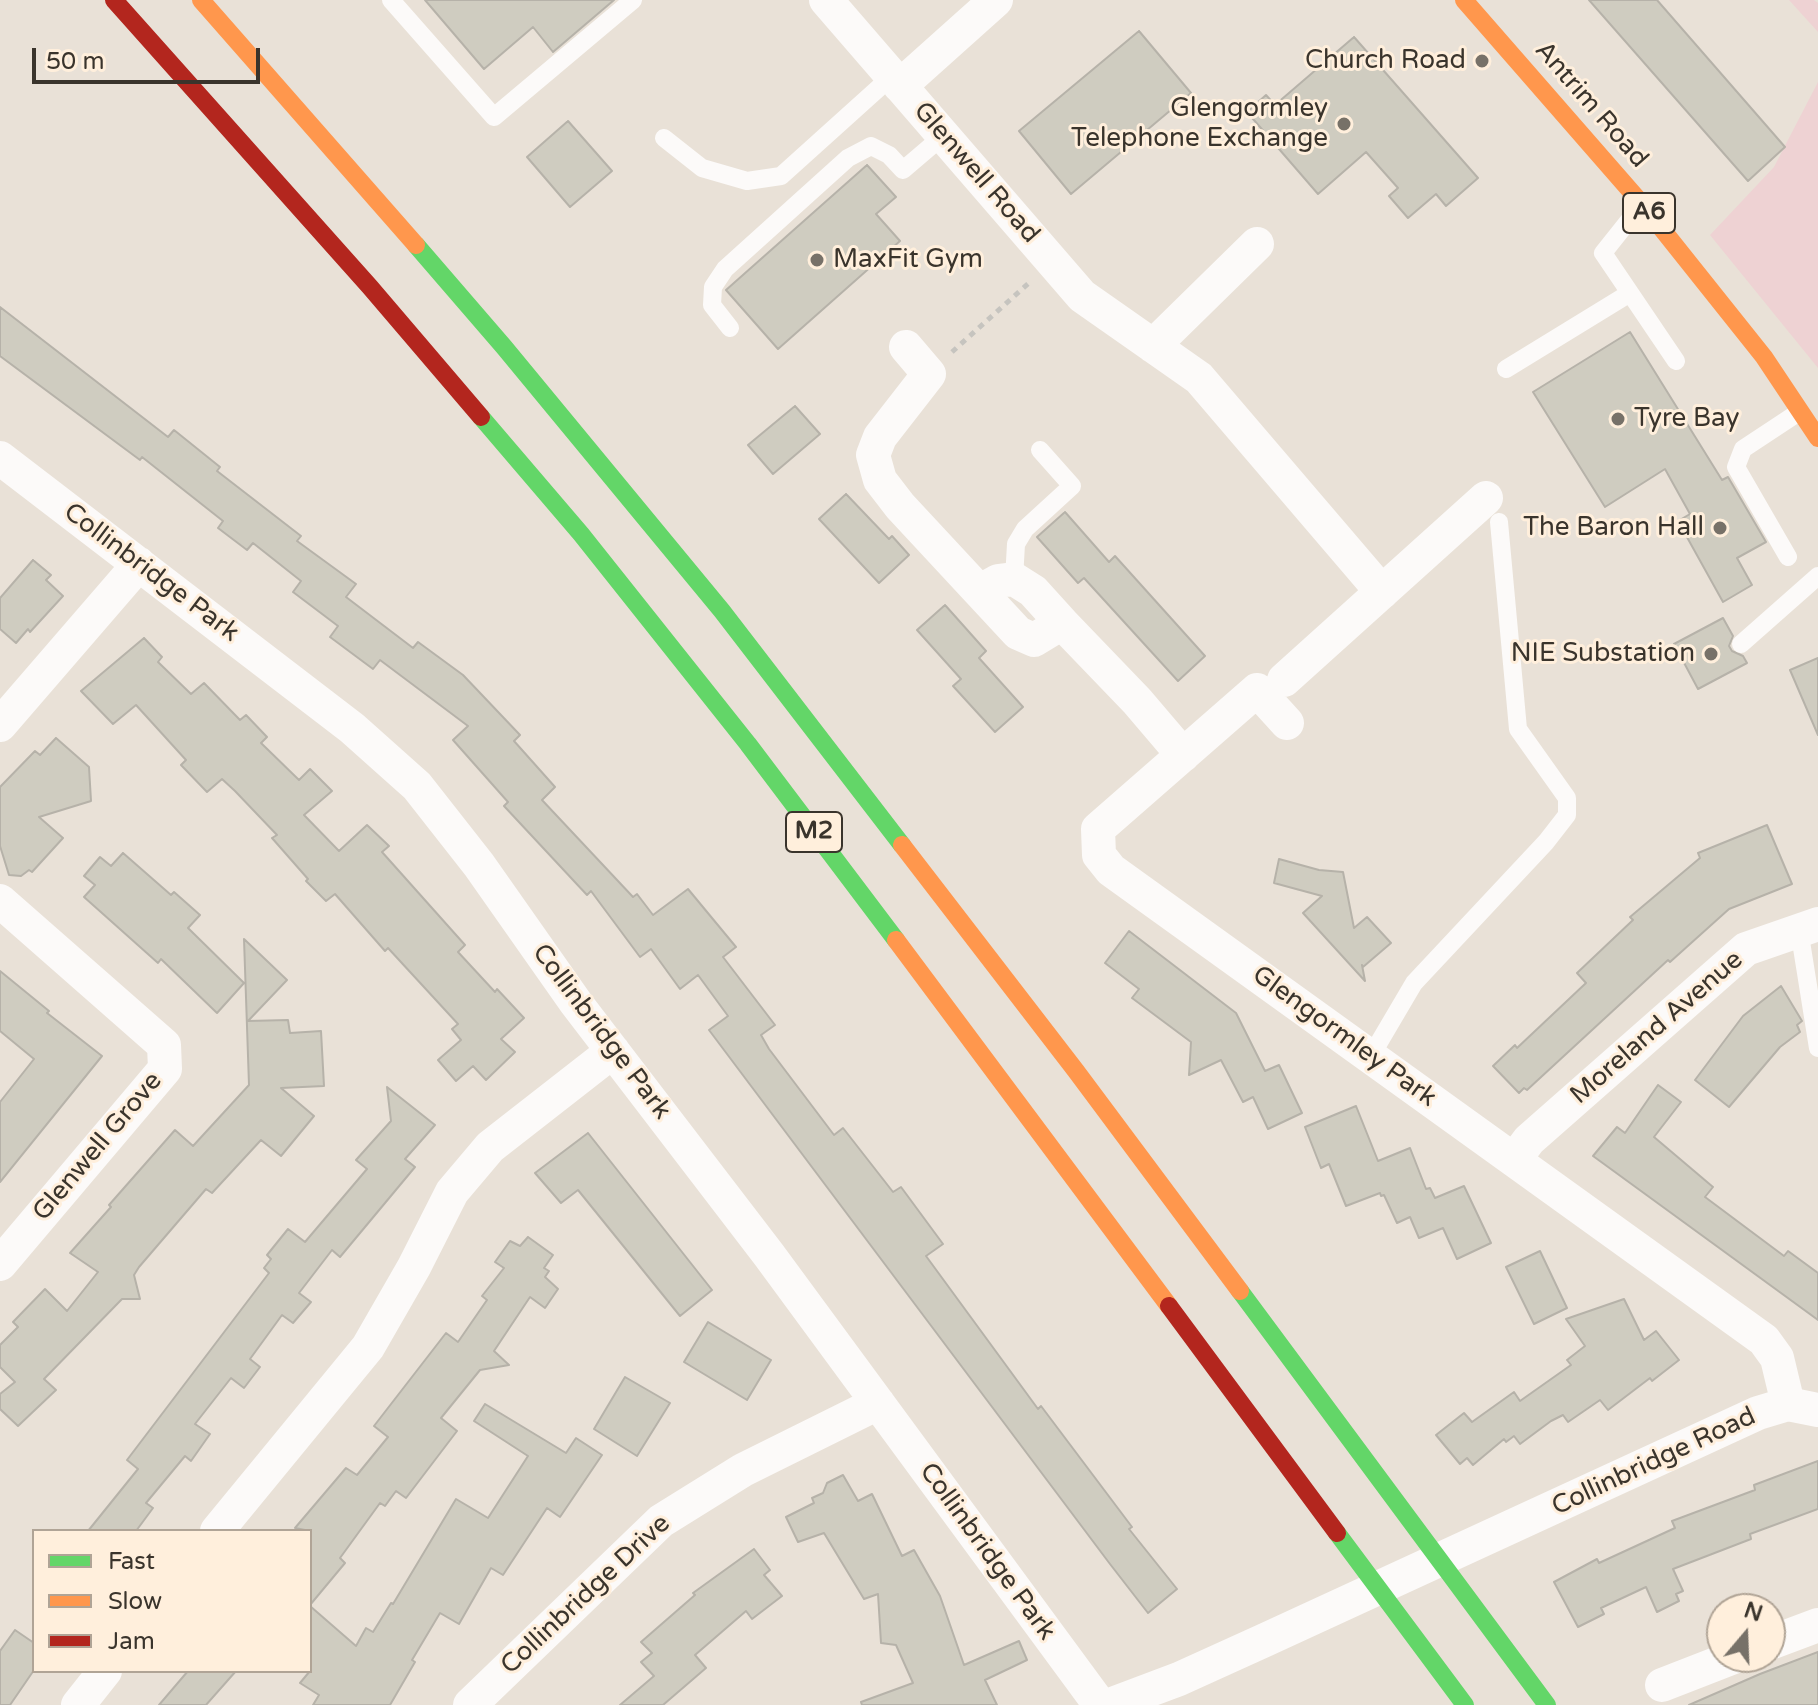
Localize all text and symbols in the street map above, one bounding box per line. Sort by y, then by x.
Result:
scale bar [36,32,264,82]
street label: Antrim Road [1528,35,1654,175]
place label: Church Road [1305,45,1466,77]
text: 50 m [46,47,104,76]
marker: Church Road [1473,52,1491,70]
place label: Glengormley Telephone Exchange [1071,93,1328,154]
street label: Glenwell Road [906,96,1046,250]
marker: Glengormley Telephone Exchange [1335,115,1353,133]
road number: A6 [1623,193,1675,233]
place label: MaxFit Gym [833,244,983,276]
marker: MaxFit Gym [808,251,826,269]
place label: Tyre Bay [1634,403,1739,435]
marker: Tyre Bay [1609,410,1627,428]
street label: Collinbridge Park [57,497,245,649]
place label: The Baron Hall [1523,512,1704,544]
marker: The Baron Hall [1711,519,1729,537]
place label: NIE Substation [1511,638,1695,670]
marker: NIE Substation [1702,645,1720,663]
road number: M2 [786,812,842,852]
street label: Collinbridge Park [525,938,677,1126]
street label: Moreland Avenue [1565,945,1749,1111]
street label: Glengormley Park [1246,960,1442,1114]
street label: Glenwell Grove [27,1066,169,1228]
street label: Collinbridge Road [1547,1401,1761,1523]
street label: Collinbridge Park [912,1457,1062,1647]
street label: Collinbridge Drive [495,1509,677,1681]
legend [32,1529,312,1673]
text: Fast [108,1547,155,1576]
text: Slow [108,1587,162,1616]
north arrow [1706,1593,1786,1673]
text: N [1741,1597,1766,1627]
text: Jam [108,1627,155,1656]

